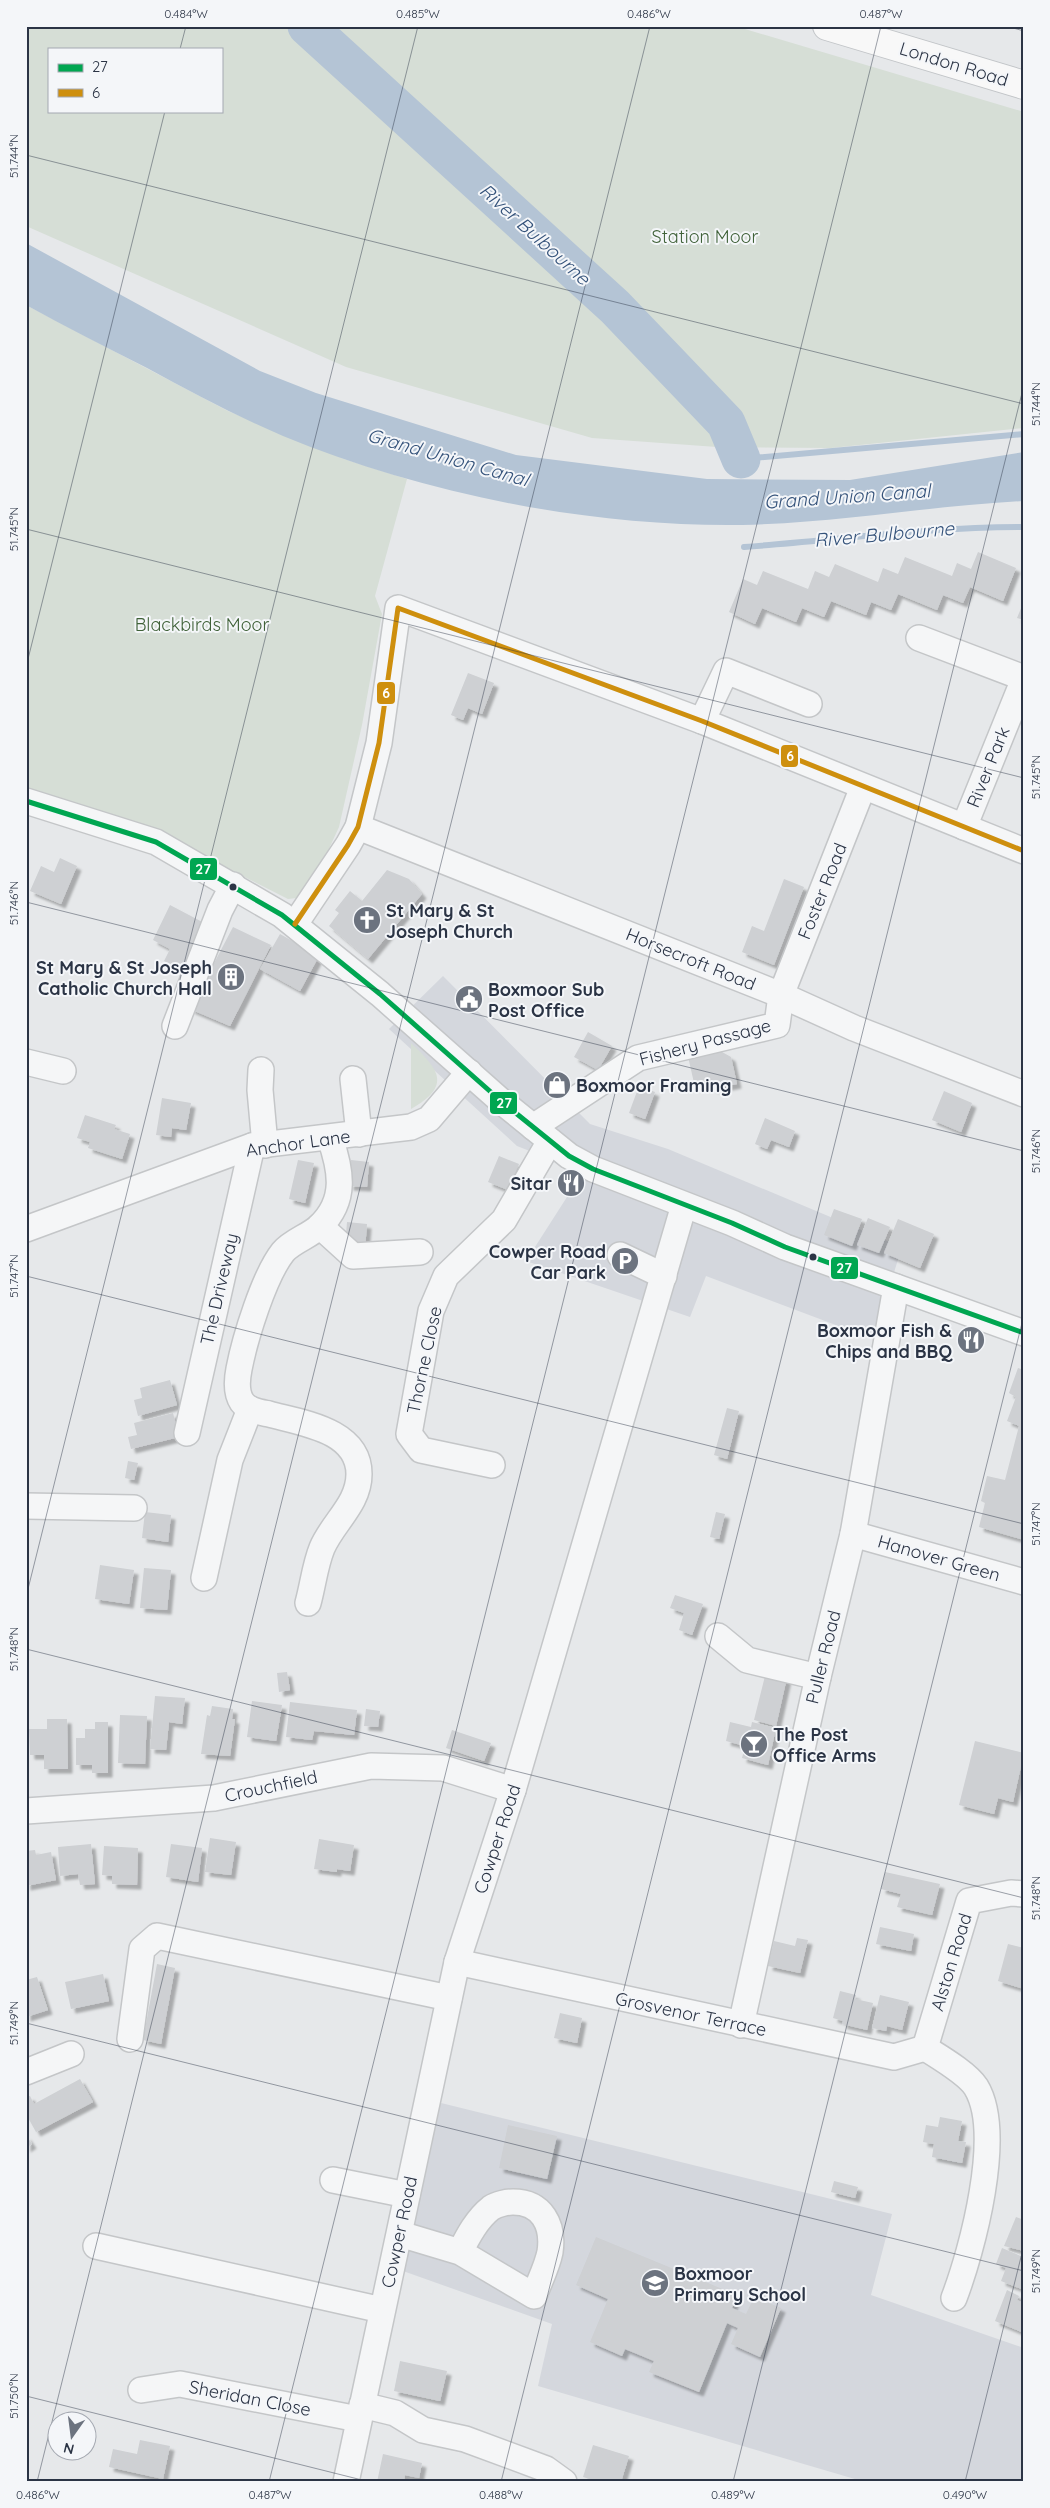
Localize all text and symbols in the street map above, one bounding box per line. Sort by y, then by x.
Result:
text: 0.484°W [164,6,208,21]
text: 0.485°W [396,6,440,21]
text: 0.486°W [627,6,671,21]
text: 0.487°W [859,6,903,21]
street label: London Road [897,37,1011,91]
legend [48,48,222,112]
text: 27 [92,57,108,76]
text: 6 [92,83,100,102]
text: 51.744°N [6,134,21,178]
water label: River Bulbourne [475,178,596,291]
park label: Station Moor [652,225,758,248]
text: 51.744°N [1028,382,1043,426]
water label: Grand Union Canal [365,423,534,492]
water label: Grand Union Canal [763,478,934,514]
text: 51.745°N [6,507,21,551]
water label: River Bulbourne [813,516,956,552]
park label: Blackbirds Moor [135,613,269,636]
line badge: 6 [376,681,396,705]
text: 6 [382,684,390,702]
street label: River Park [961,723,1015,811]
line badge: 6 [780,744,799,768]
text: 6 [786,747,794,765]
text: 51.745°N [1028,755,1043,799]
street label: Foster Road [792,839,852,943]
line badge: 27 [189,857,218,881]
text: 27 [195,860,211,878]
text: 51.746°N [6,881,21,925]
unlabelled marker [228,882,238,892]
place label: St Mary & St Joseph Church [386,899,513,943]
church icon: St Mary & St Joseph Church [352,905,382,935]
street label: Horsecroft Road [623,922,759,996]
place label: St Mary & St Joseph Catholic Church Hall [36,956,212,1000]
building icon: St Mary & St Joseph Catholic Church Hall [216,962,246,992]
place label: Boxmoor Sub Post Office [488,978,604,1022]
public building icon: Boxmoor Sub Post Office [454,984,484,1014]
street label: Fishery Passage [637,1013,773,1071]
shop icon: Boxmoor Framing [542,1070,572,1100]
place label: Boxmoor Framing [576,1074,732,1097]
line badge: 27 [489,1091,518,1115]
text: 27 [496,1094,512,1112]
street label: Anchor Lane [244,1124,352,1162]
text: 51.746°N [1028,1129,1043,1173]
restaurant icon: Sitar [556,1168,586,1198]
place label: Sitar [511,1172,552,1195]
street label: The Driveway [195,1231,243,1347]
place label: Cowper Road Car Park [489,1240,606,1284]
parking icon: Cowper Road Car Park [610,1246,640,1276]
unlabelled marker [808,1252,818,1262]
text: 51.747°N [6,1254,21,1298]
line badge: 27 [830,1256,859,1280]
text: 27 [836,1259,852,1277]
street label: Thorne Close [401,1304,447,1416]
place label: Boxmoor Fish & Chips and BBQ [817,1319,953,1363]
restaurant icon: Boxmoor Fish & Chips and BBQ [956,1325,986,1355]
text: 51.747°N [1028,1502,1043,1546]
street label: Hanover Green [875,1530,1003,1586]
street label: Puller Road [800,1608,846,1706]
text: 51.748°N [6,1627,21,1671]
place label: The Post Office Arms [773,1723,877,1767]
bar icon: The Post Office Arms [739,1729,769,1759]
street label: Crouchfield [222,1765,320,1807]
street label: Cowper Road [468,1781,526,1897]
text: 51.748°N [1028,1876,1043,1920]
street label: Alston Road [925,1910,977,2014]
street label: Grosvenor Terrace [613,1987,769,2041]
text: 51.749°N [6,2001,21,2045]
street label: Cowper Road [376,2174,422,2290]
text: 51.749°N [1028,2249,1043,2293]
place label: Boxmoor Primary School [674,2262,806,2306]
school or university icon: Boxmoor Primary School [640,2268,670,2298]
text: 51.750°N [6,2373,21,2419]
street label: Sheridan Close [187,2375,313,2421]
north arrow [48,2410,98,2460]
text: N [62,2439,76,2459]
text: 0.486°W [16,2487,60,2502]
text: 0.487°W [248,2487,292,2502]
text: 0.488°W [479,2487,523,2502]
text: 0.489°W [711,2487,755,2502]
text: 0.490°W [943,2487,988,2502]

